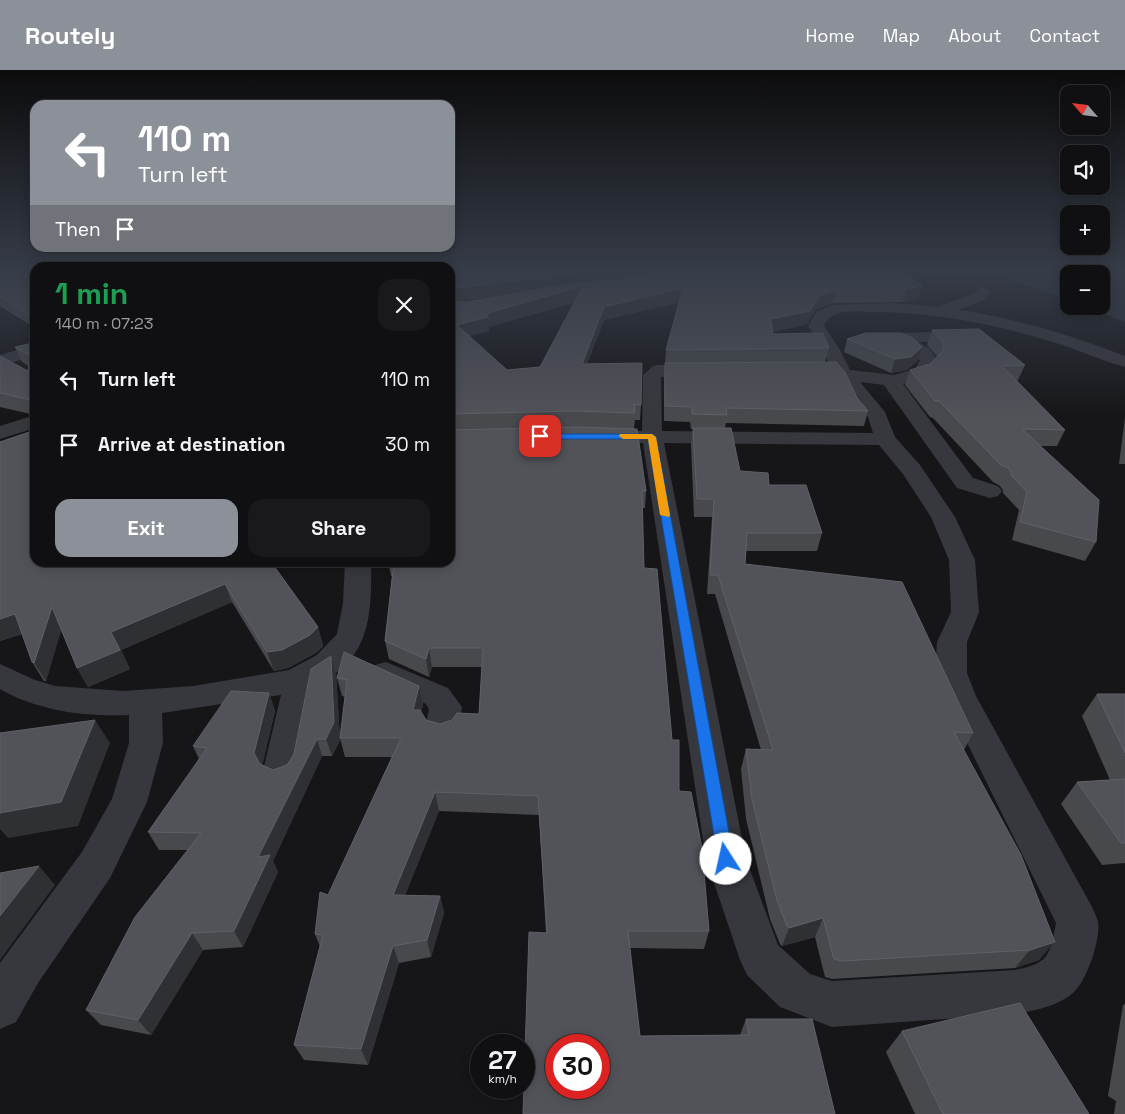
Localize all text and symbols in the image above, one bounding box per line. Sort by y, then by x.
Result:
text: Routely [25,20,115,51]
text: Home [806,24,855,47]
text: Map [883,24,920,47]
text: About [948,24,1002,47]
text: Contact [1030,24,1100,47]
north arrow [1060,85,1110,135]
map controls [1060,85,1110,315]
text: 110 m [138,117,231,161]
icon: left [55,120,120,185]
button: sound [1060,145,1110,195]
text: Turn left [138,160,228,188]
button: + [1060,205,1110,255]
icon: arrive [111,215,139,243]
text: Then [55,217,101,242]
button: − [1060,265,1110,315]
text: 1 min [55,274,128,313]
button: close [378,279,430,331]
text: 140 m · 07:23 [55,313,153,334]
icon: left [55,366,83,394]
text: Turn left [98,367,176,392]
text: 110 m [381,367,430,392]
pin [519,415,561,457]
icon: arrive [526,422,554,450]
icon: arrive [55,431,83,459]
text: Arrive at destination [98,432,286,457]
text: 30 m [385,432,430,457]
button: Exit [55,499,238,557]
button: Share [248,499,430,557]
position arrow [699,832,751,884]
speed limit sign: 30 [545,1034,610,1099]
text: 27 [488,1044,517,1076]
text: km/h [488,1071,517,1087]

